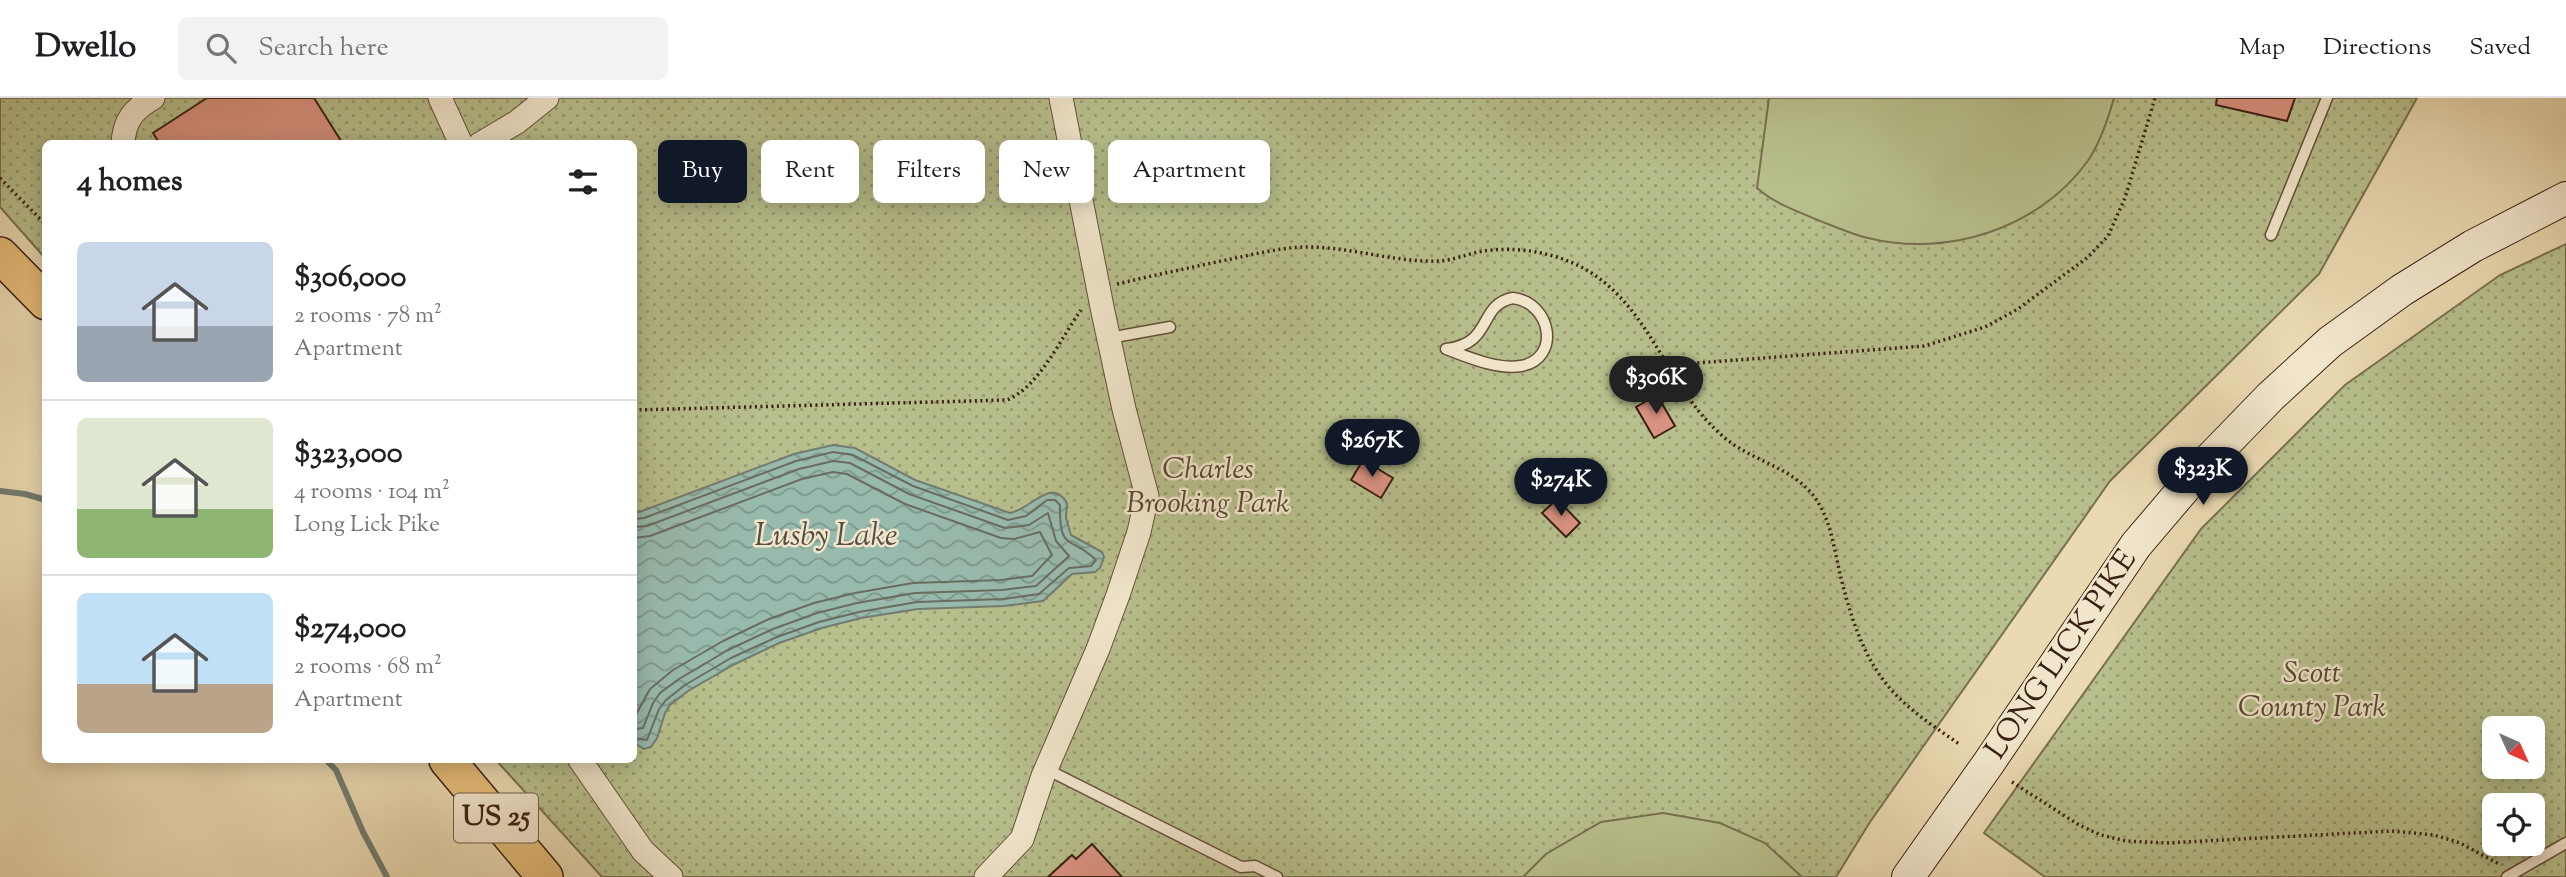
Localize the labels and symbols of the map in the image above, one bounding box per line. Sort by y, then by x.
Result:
pin: $306K [1607,356,1705,416]
pin: $267K [1323,420,1421,479]
pin: $323K [2154,448,2252,507]
park label: Charles Brooking Park [1126,449,1290,526]
pin: $274K [1512,458,1610,518]
water label: Lusby Lake [754,514,898,560]
street label: LONG LICK PIKE [1976,541,2148,769]
park label: Scott County Park [2238,653,2386,730]
north arrow [2482,716,2544,779]
road number: US 25 [454,794,538,842]

